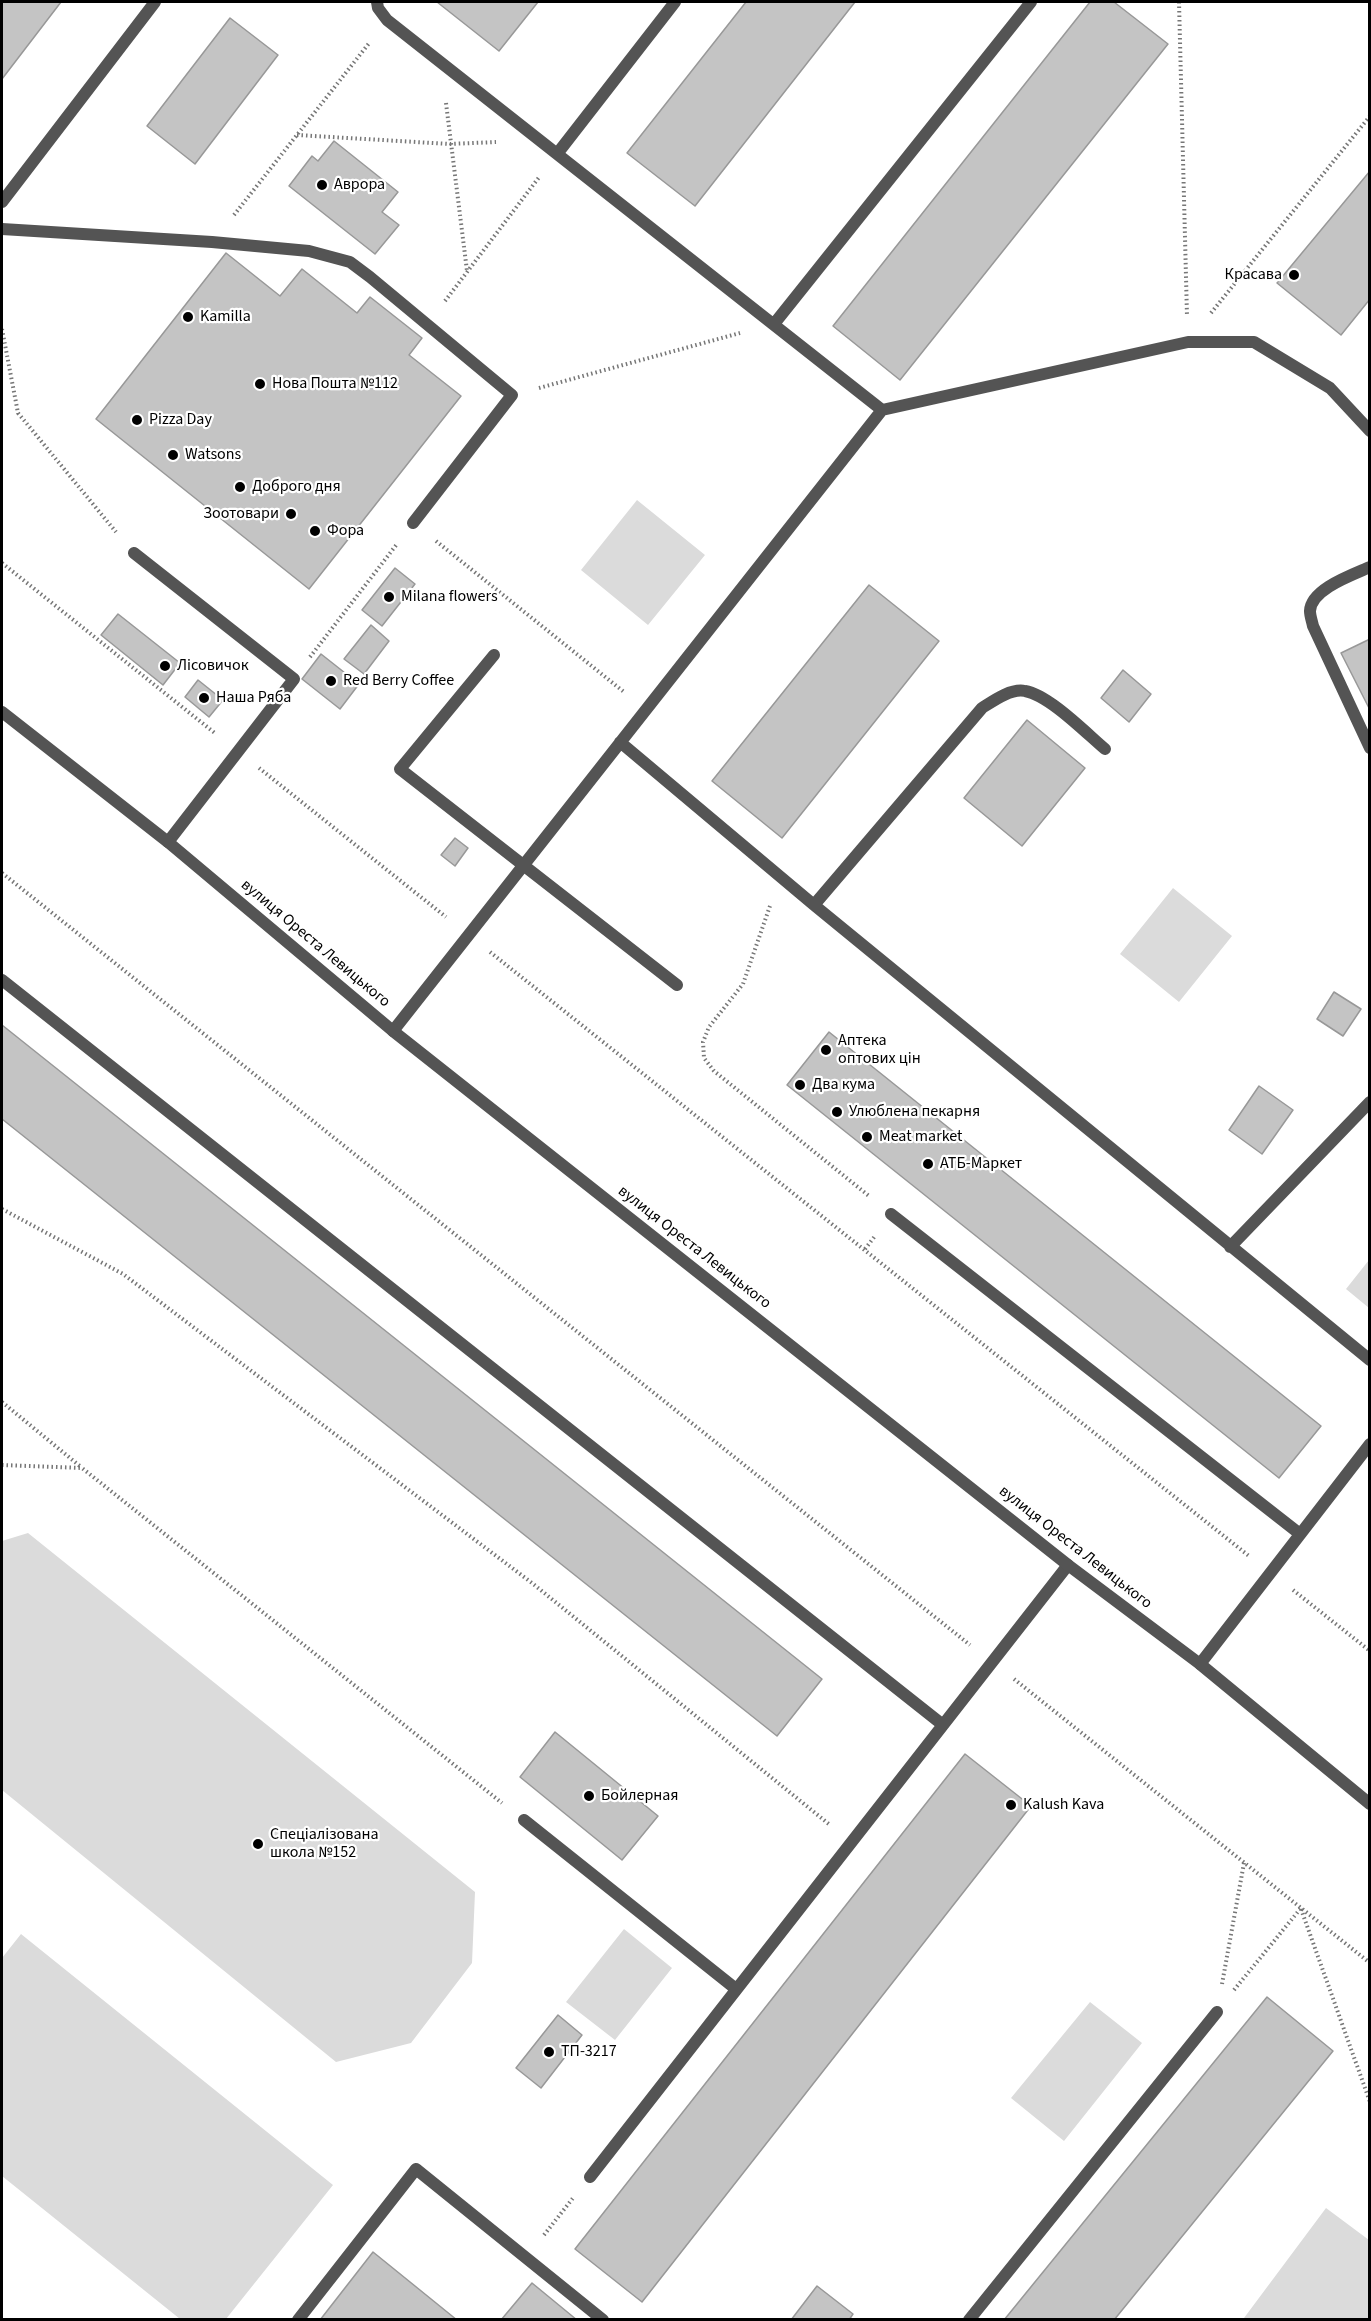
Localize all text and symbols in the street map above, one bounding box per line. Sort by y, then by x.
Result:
place label: Аврора [334,175,385,195]
marker: Аврора [315,178,329,192]
place label: Красава [1225,265,1282,285]
marker: Красава [1287,268,1301,282]
place label: Kamilla [200,307,251,327]
marker: Kamilla [181,310,195,324]
place label: Нова Пошта №112 [272,374,398,394]
marker: Нова Пошта №112 [253,377,267,391]
place label: Pizza Day [149,410,212,430]
marker: Pizza Day [130,413,144,427]
place label: Watsons [185,445,241,465]
marker: Watsons [166,448,180,462]
place label: Доброго дня [252,477,341,497]
marker: Доброго дня [233,480,247,494]
place label: Зоотовари [203,504,279,524]
marker: Зоотовари [284,507,298,521]
place label: Фора [327,521,364,541]
marker: Фора [308,524,322,538]
place label: Milana flowers [401,587,498,607]
marker: Milana flowers [382,590,396,604]
place label: Лісовичок [177,656,249,676]
marker: Лісовичок [158,659,172,673]
place label: Red Berry Coffee [343,671,454,691]
marker: Red Berry Coffee [324,674,338,688]
place label: Наша Ряба [216,688,291,708]
marker: Наша Ряба [197,691,211,705]
street label: вулиця Ореста Левицького [236,876,394,1012]
place label: Аптека оптових цін [838,1031,921,1069]
marker: Аптека оптових цін [819,1043,833,1057]
place label: Два кума [812,1075,875,1095]
marker: Два кума [793,1078,807,1092]
place label: Улюблена пекарня [849,1102,980,1122]
marker: Улюблена пекарня [830,1105,844,1119]
place label: Meat market [879,1127,962,1147]
marker: Meat market [860,1130,874,1144]
place label: АТБ-Маркет [940,1154,1022,1174]
marker: АТБ-Маркет [921,1157,935,1171]
street label: вулиця Ореста Левицького [614,1182,774,1314]
street label: вулиця Ореста Левицького [995,1482,1155,1614]
place label: Бойлерная [601,1786,679,1806]
marker: Бойлерная [582,1789,596,1803]
place label: Kalush Kava [1023,1795,1104,1815]
marker: Kalush Kava [1004,1798,1018,1812]
place label: Спеціалізована школа №152 [270,1825,378,1863]
marker: Спеціалізована школа №152 [251,1837,265,1851]
place label: ТП-3217 [561,2042,617,2062]
marker: ТП-3217 [542,2045,556,2059]

